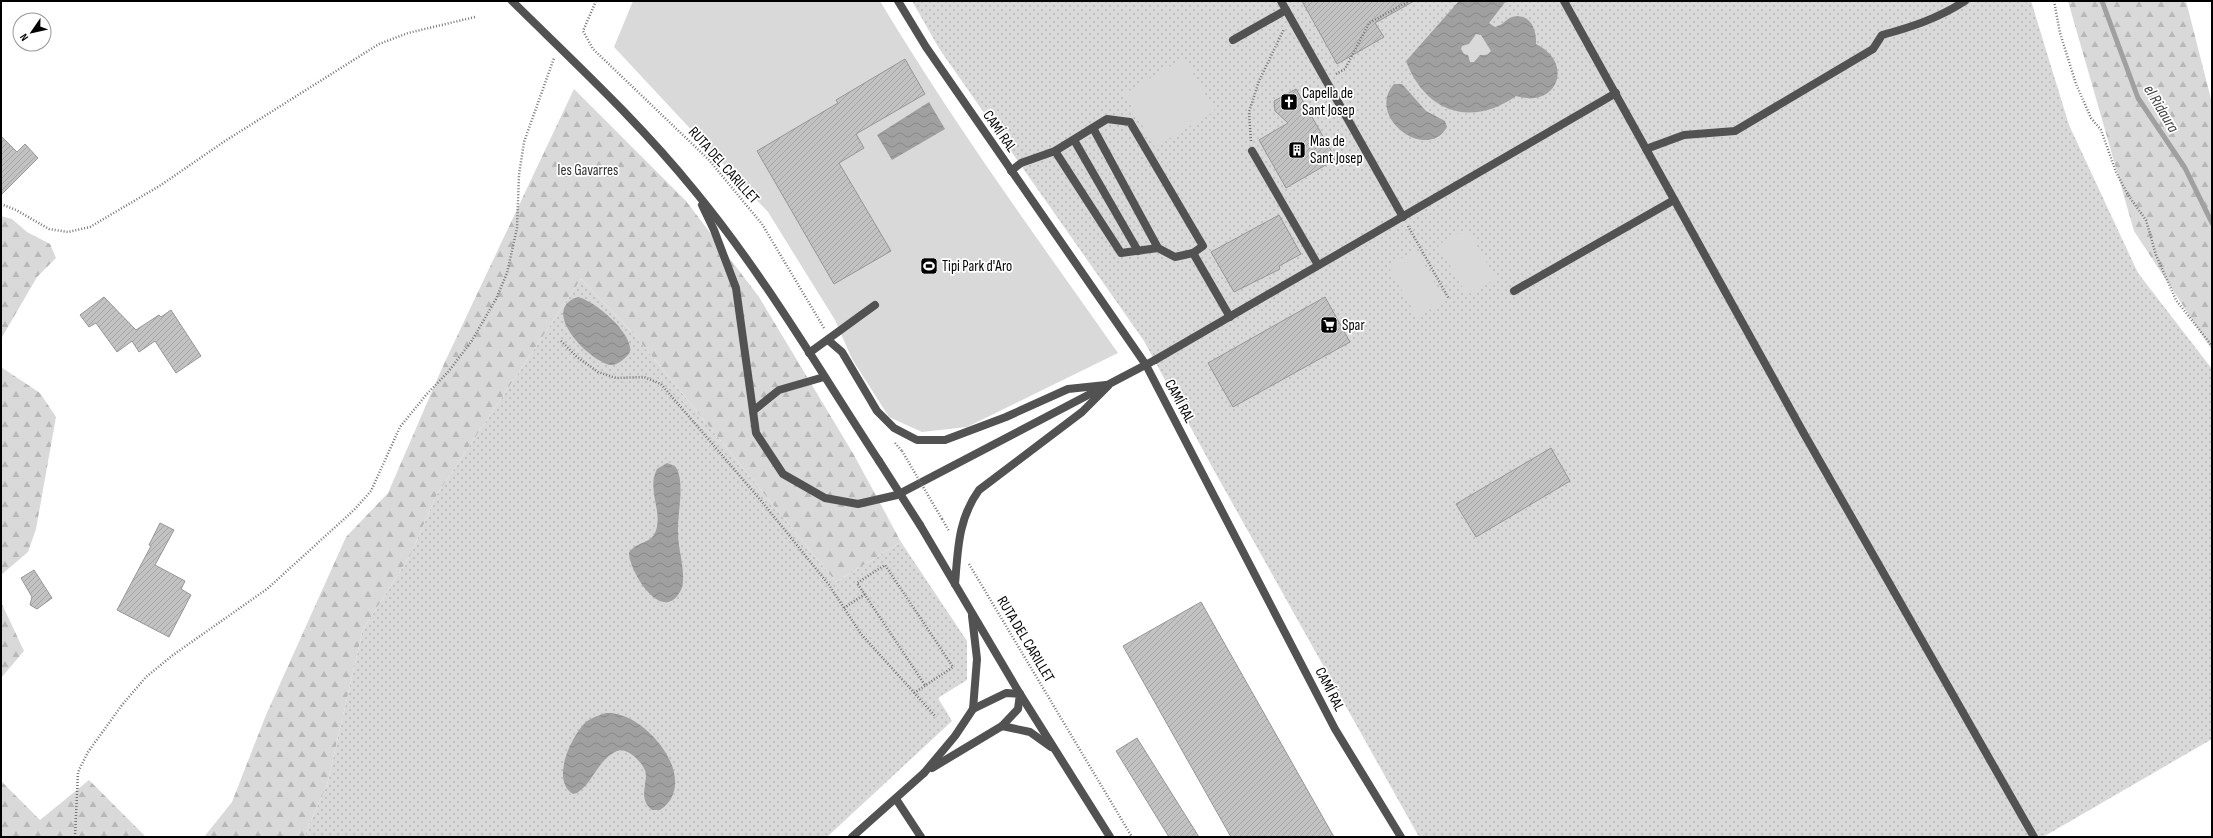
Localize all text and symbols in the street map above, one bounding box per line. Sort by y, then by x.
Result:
north arrow [12,12,52,52]
text: N [17,31,31,43]
water label: el Ridaura [2139,82,2183,136]
place label: Capella de Sant Josep [1302,84,1355,120]
church icon: Capella de Sant Josep [1279,92,1299,112]
street label: CAMÍ RAL [978,107,1021,156]
street label: RUTA DEL CARILLET [684,123,763,208]
place label: Mas de Sant Josep [1310,132,1363,168]
building icon: Mas de Sant Josep [1287,140,1307,160]
park label: les Gavarres [558,161,618,180]
sports icon: Tipi Park d'Aro [919,256,939,276]
place label: Tipi Park d'Aro [942,257,1012,276]
supermarket icon: Spar [1319,315,1339,335]
place label: Spar [1342,316,1365,335]
street label: CAMÍ RAL [1160,376,1199,427]
street label: RUTA DEL CARILLET [992,593,1059,686]
street label: CAMÍ RAL [1310,664,1349,715]

